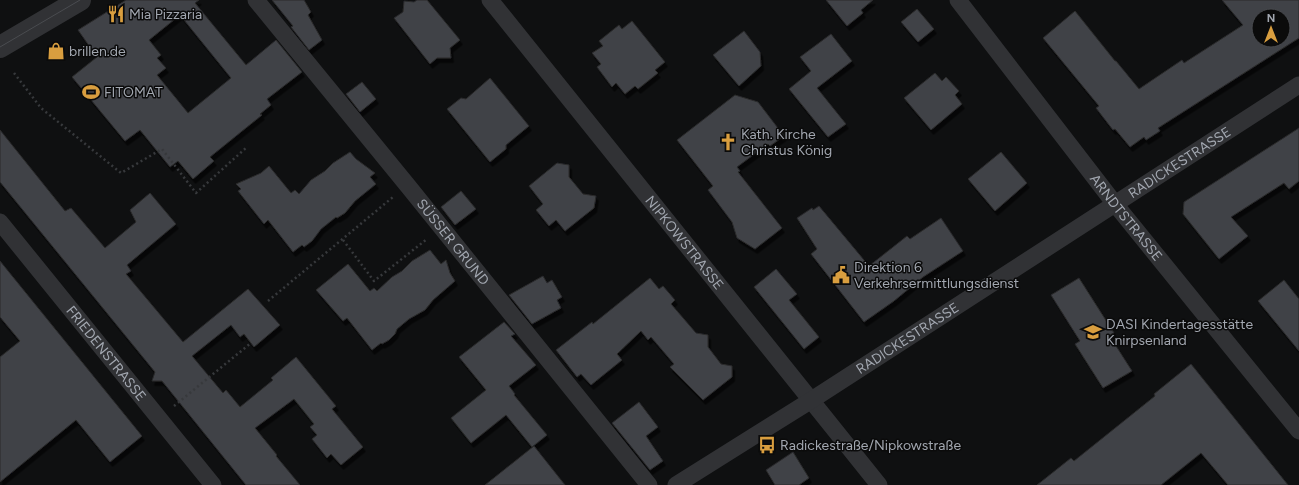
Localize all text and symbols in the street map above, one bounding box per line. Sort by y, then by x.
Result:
restaurant icon: Mia Pizzaria [106,4,126,24]
place label: Mia Pizzaria [129,6,202,23]
north arrow [1251,8,1291,48]
text: N [1267,12,1275,25]
shop icon: brillen.de [46,41,66,61]
place label: brillen.de [69,43,126,60]
sports icon: FITOMAT [81,82,101,102]
place label: FITOMAT [104,84,163,101]
street label: RADICKESTRASSE [1125,123,1234,202]
place label: Kath. Kirche Christus König [741,126,832,159]
church icon: Kath. Kirche Christus König [718,132,738,152]
street label: ARNDTSTRASSE [1086,171,1166,265]
street label: NIPKOWSTRASSE [641,192,727,293]
street label: SÜSSER GRUND [413,196,493,289]
place label: Direktion 6 Verkehrsermittlungsdienst [854,259,1019,292]
public building icon: Direktion 6 Verkehrsermittlungsdienst [831,265,851,285]
street label: RADICKESTRASSE [853,299,962,378]
street label: FRIEDENSTRASSE [62,303,150,405]
place label: DASI Kindertagesstätte Knirpsenland [1106,316,1253,349]
school or university icon: DASI Kindertagesstätte Knirpsenland [1083,322,1103,342]
bus stop icon: Radickestraße/Nipkowstraße [757,435,777,455]
place label: Radickestraße/Nipkowstraße [780,437,961,454]

